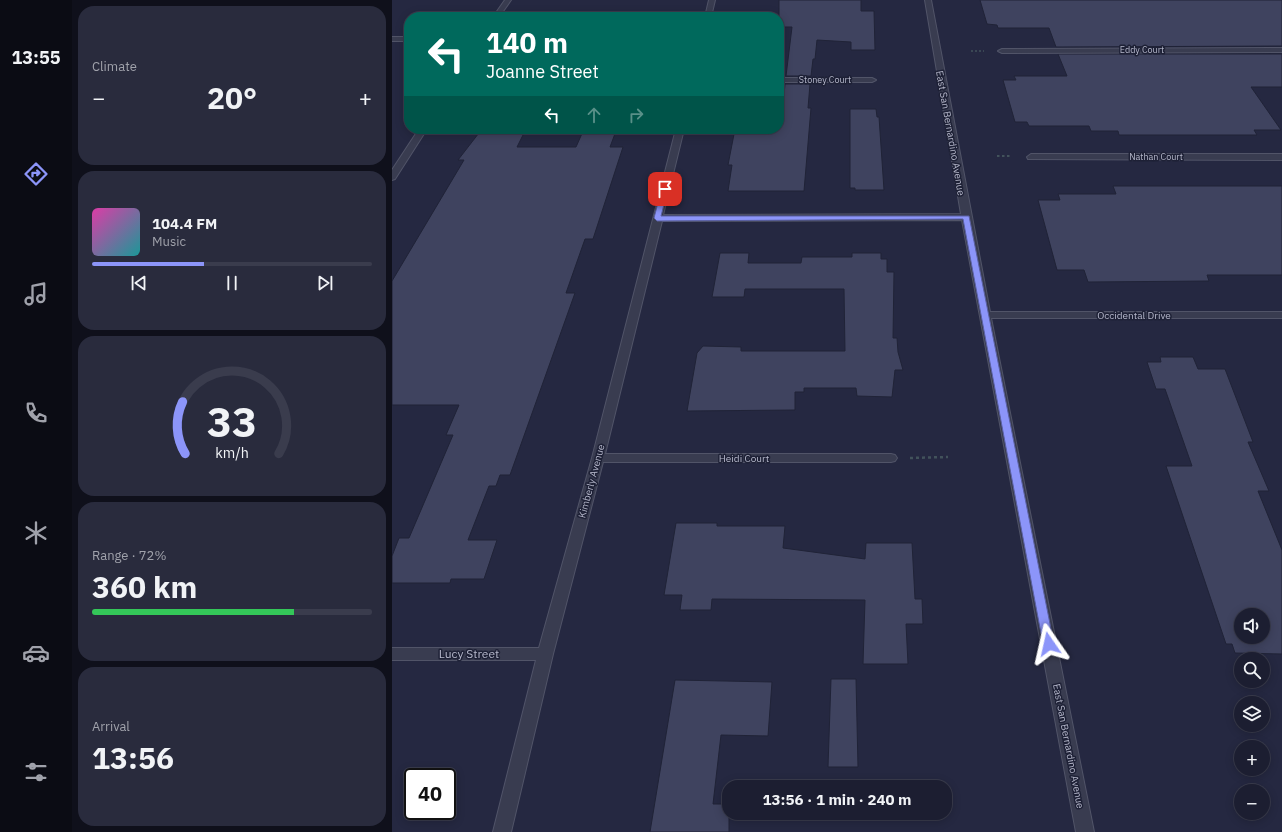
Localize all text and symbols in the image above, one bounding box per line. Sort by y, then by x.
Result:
text: 140 m [486,24,568,61]
icon: left [420,28,472,80]
street label: Eddy Court [1120,44,1164,55]
text: 13:55 [11,46,61,69]
text: Climate [92,58,137,75]
text: Joanne Street [486,60,599,83]
street label: East San Bernardino Avenue [933,70,968,197]
street label: Stoney Court [799,74,851,85]
text: 20° [207,78,257,117]
text: − [92,83,105,112]
text: + [359,83,372,112]
icon: left [541,104,563,126]
icon: ahead [583,104,605,126]
icon: right [625,104,647,126]
street label: Nathan Court [1129,151,1183,162]
icon: directions [22,160,50,188]
pin [648,172,682,206]
icon: arrive [654,178,676,200]
text: 104.4 FM [152,214,217,233]
text: Music [152,233,186,250]
icon: previous [128,272,150,294]
icon: pause [221,272,243,294]
icon: next [314,272,336,294]
icon: music [22,280,50,308]
street label: Occidental Drive [1097,309,1171,322]
text: 33 [207,394,257,448]
icon: phone [22,399,50,427]
street label: Kimberly Avenue [575,442,608,519]
text: km/h [215,443,249,462]
street label: Heidi Court [719,452,770,465]
icon: climate [22,519,50,547]
text: Range · 72% [92,547,166,564]
text: 360 km [92,567,197,606]
map controls [1234,608,1270,820]
button: sound [1234,608,1270,644]
position arrow [1028,623,1070,665]
icon: car [22,639,50,667]
street label: Lucy Street [439,646,499,661]
button: search [1234,652,1270,688]
street label: East San Bernardino Avenue [1050,683,1087,810]
button: layers [1234,696,1270,732]
text: Arrival [92,718,130,735]
text: 13:56 [92,738,174,777]
button: + [1234,740,1270,776]
icon: filters [22,758,50,786]
speed limit sign: 40 [404,768,456,820]
button: − [1234,784,1270,820]
text: 13:56 · 1 min · 240 m [763,790,911,809]

